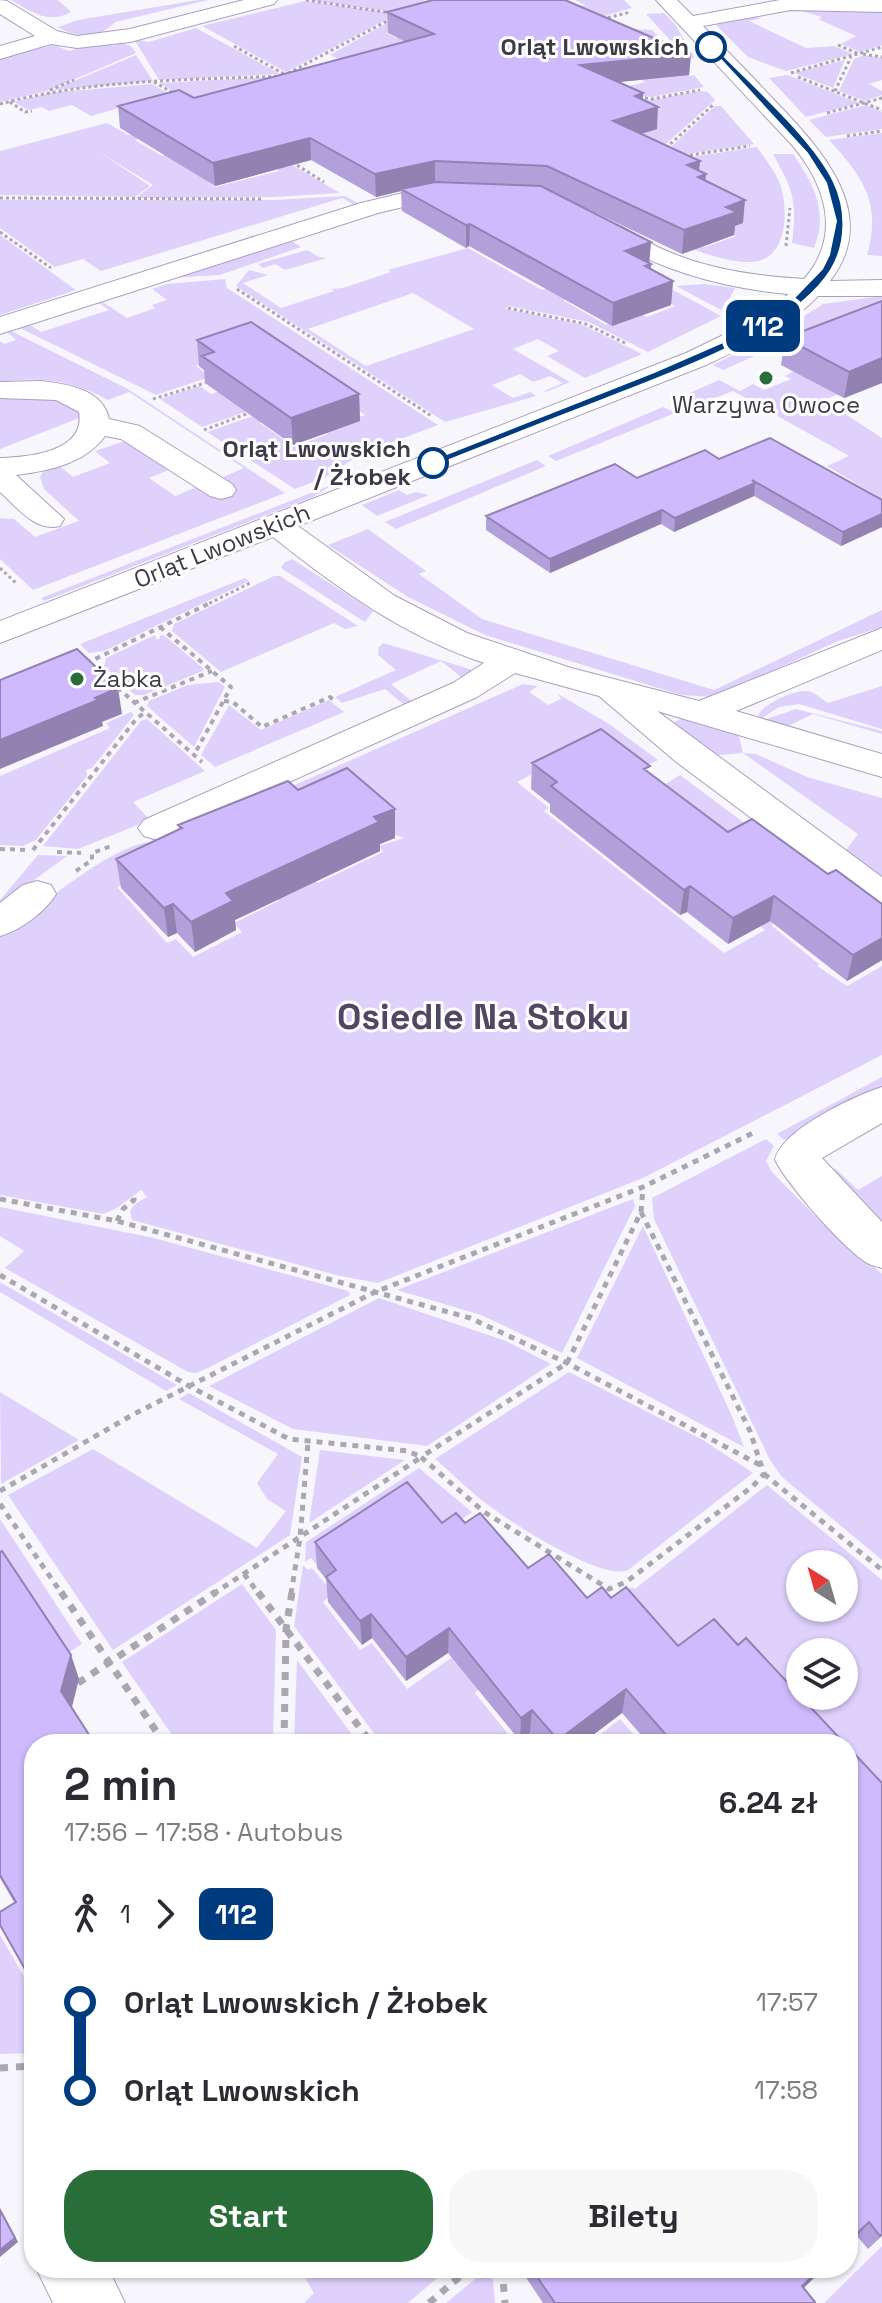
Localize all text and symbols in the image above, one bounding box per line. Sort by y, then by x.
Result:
place label: Orląt Lwowskich [500,31,689,62]
marker: Orląt Lwowskich [696,32,726,62]
line badge: 112 [717,300,809,352]
text: 112 [742,308,784,344]
marker: Warzywa Owoce [757,369,775,387]
place label: Warzywa Owoce [672,389,860,420]
place label: Orląt Lwowskich / Żłobek [222,433,411,492]
marker: Orląt Lwowskich / Żłobek [418,448,448,478]
street label: Orląt Lwowskich [129,496,314,595]
place label: Żabka [93,663,163,694]
marker: Żabka [68,670,86,688]
district label: Osiedle Na Stoku [337,994,629,1040]
north arrow [786,1550,858,1622]
map controls [786,1550,858,1710]
button: layers [786,1638,858,1710]
text: 2 min [64,1757,178,1813]
text: 6.24 zł [719,1783,818,1822]
text: 17:56 – 17:58 · Autobus [64,1815,343,1849]
icon: walk [64,1892,108,1936]
icon: forward [143,1892,187,1936]
text: 112 [215,1896,257,1932]
text: 1 [120,1897,131,1931]
text: Orląt Lwowskich / Żłobek [124,1983,488,2022]
text: 17:57 [756,1985,818,2019]
text: Orląt Lwowskich [124,2071,360,2110]
text: 17:58 [754,2073,818,2107]
button: Start [64,2170,433,2262]
button: Bilety [449,2170,818,2262]

